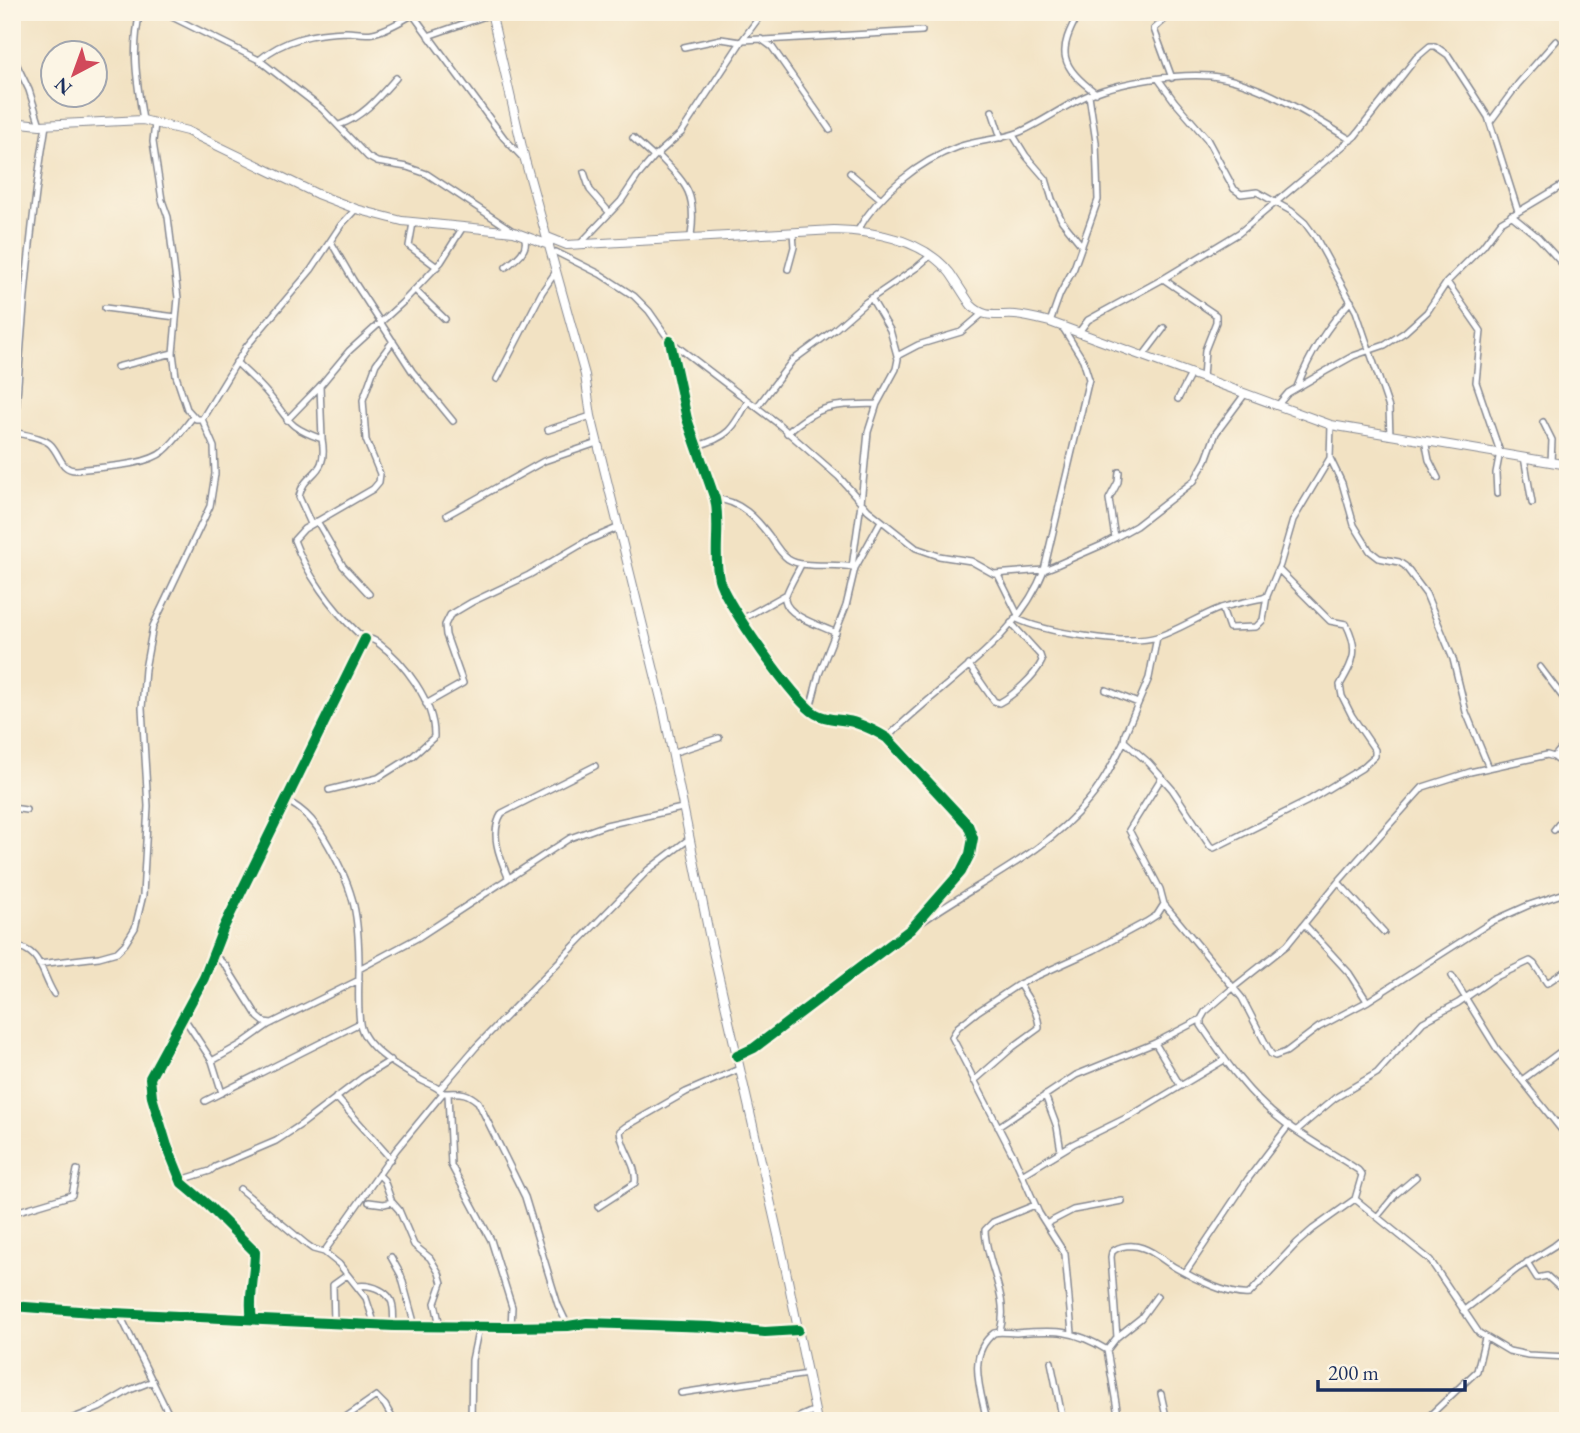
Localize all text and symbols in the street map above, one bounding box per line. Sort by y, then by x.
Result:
north arrow [38,38,108,108]
text: N [49,72,77,101]
scale bar [1318,1349,1464,1393]
text: 200 m [1328,1359,1379,1386]

